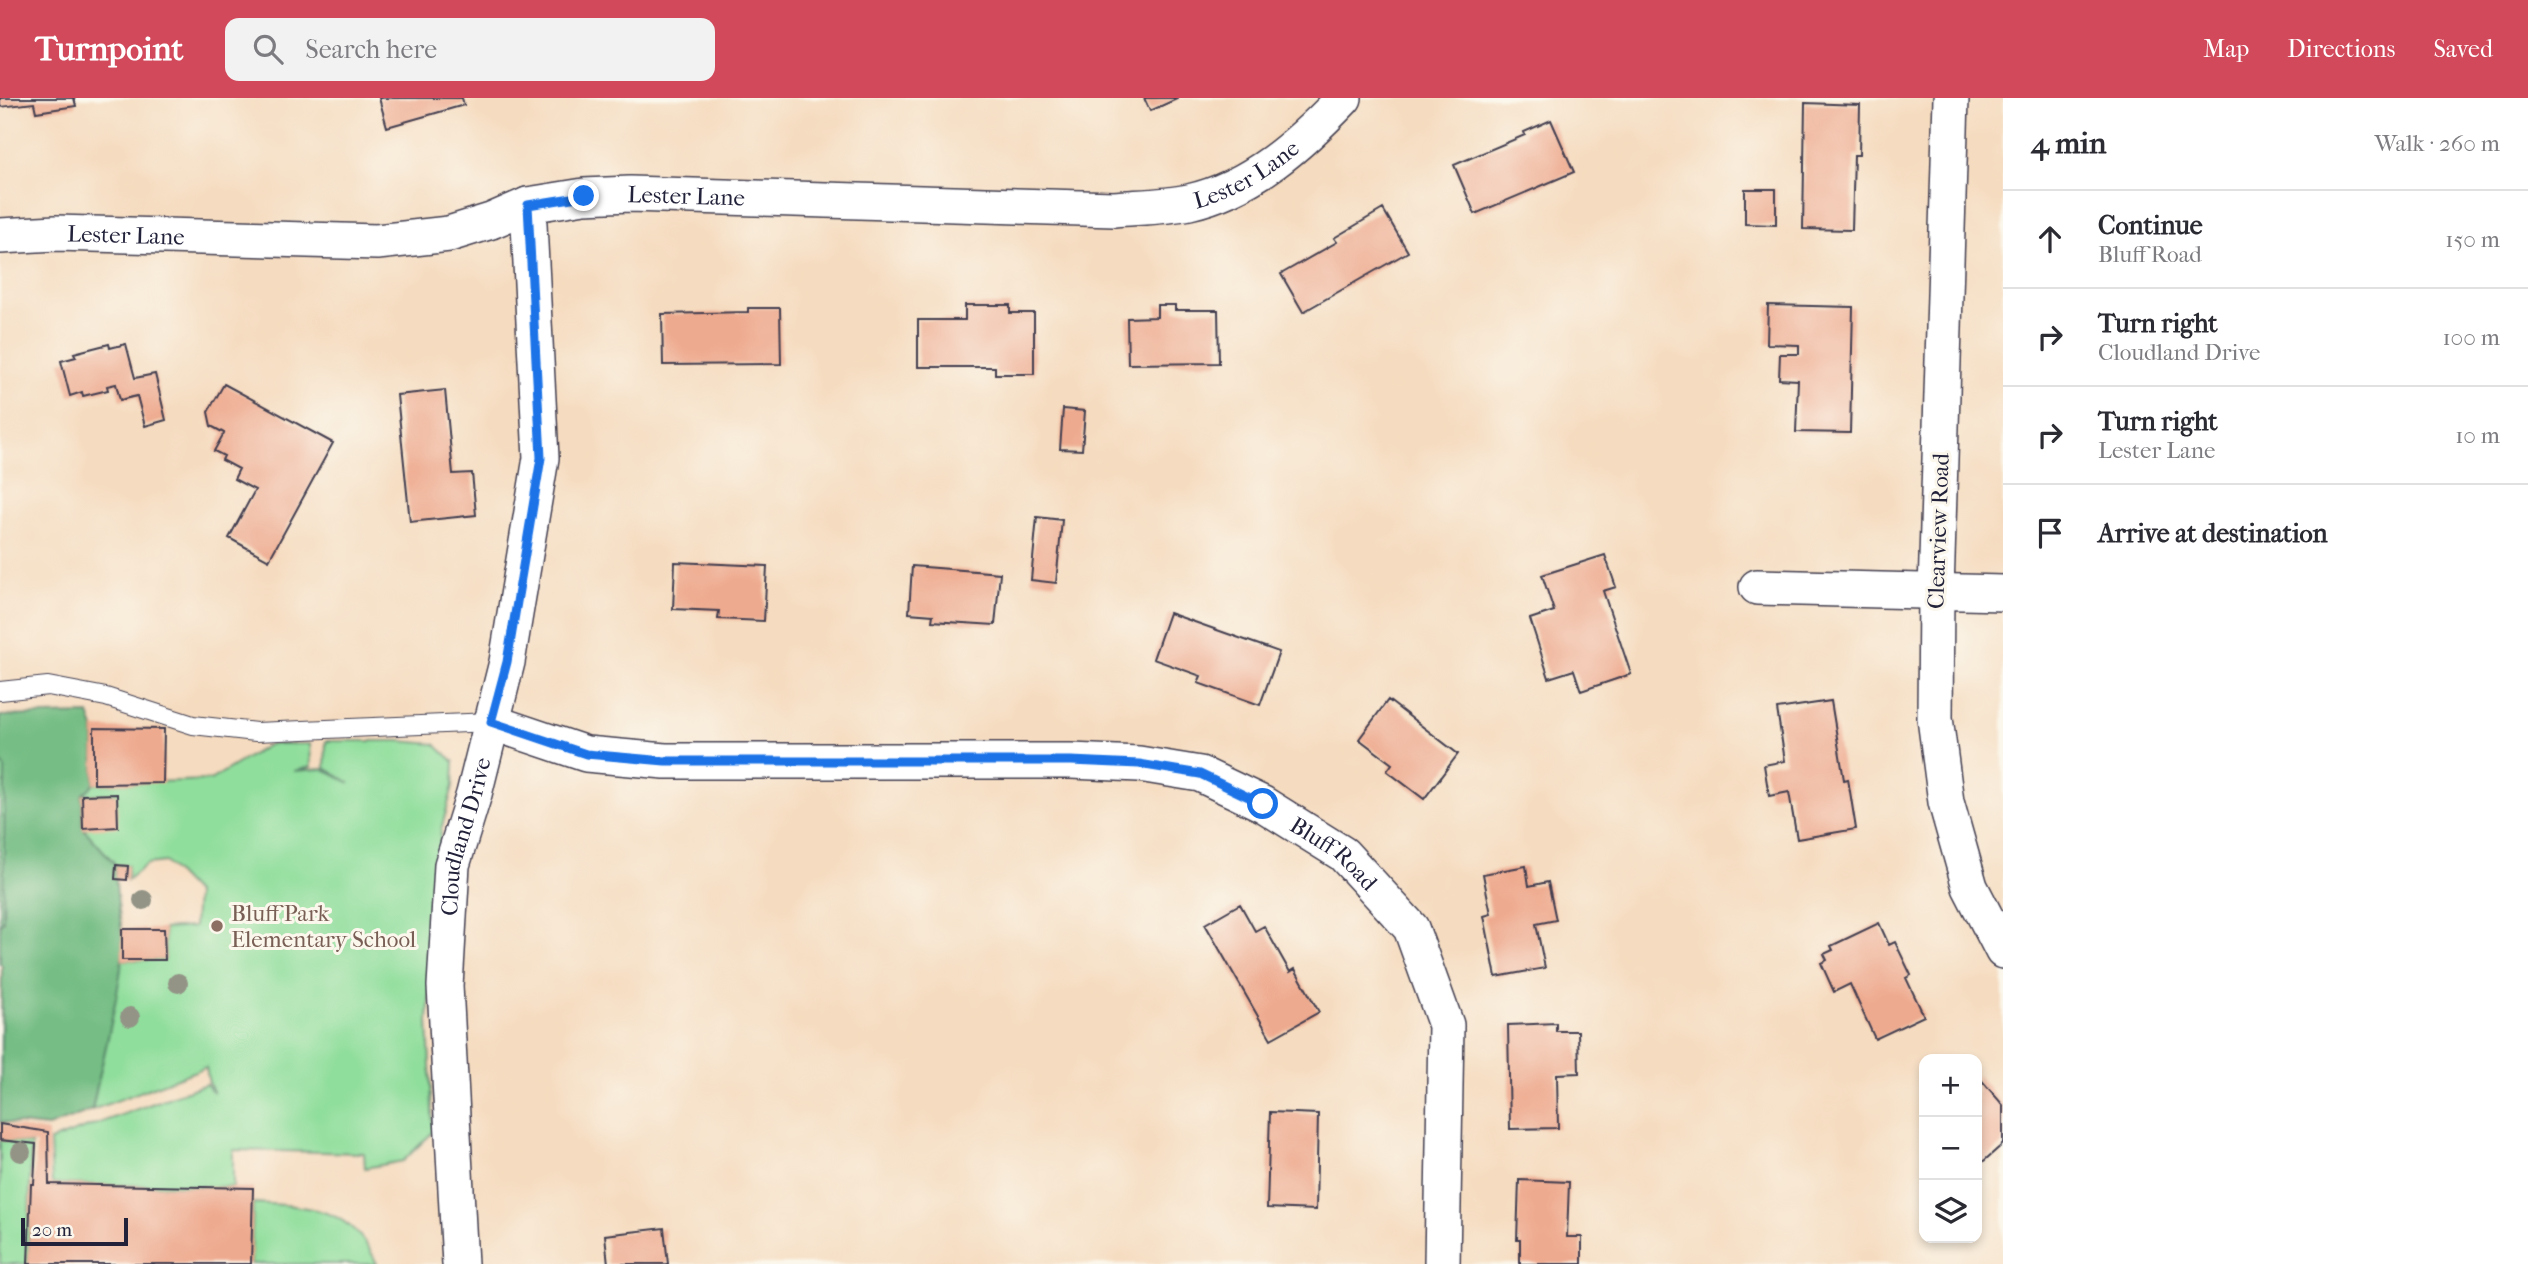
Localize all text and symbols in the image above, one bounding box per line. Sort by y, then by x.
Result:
search box [225,18,715,81]
text: Turnpoint [35,30,183,69]
icon: search [249,30,287,68]
text: Search here [305,34,437,65]
text: Map [2203,35,2249,63]
text: Directions [2287,35,2395,63]
text: Saved [2433,35,2493,63]
text: 4 min [2031,126,2106,161]
text: Walk · 260 m [2375,130,2500,157]
street label: Lester Lane [1190,134,1305,214]
route end [568,180,599,211]
street label: Lester Lane [627,181,745,212]
text: Continue [2098,210,2203,241]
street label: Lester Lane [67,220,185,251]
icon: ahead [2031,220,2069,258]
text: 150 m [2445,226,2500,253]
text: Bluff Road [2098,241,2202,268]
text: Turn right [2098,308,2218,339]
icon: right [2031,318,2069,356]
text: 100 m [2442,324,2500,351]
text: Cloudland Drive [2098,339,2260,366]
text: Turn right [2098,406,2218,437]
icon: right [2031,416,2069,454]
text: 10 m [2455,422,2500,449]
text: Lester Lane [2098,437,2215,464]
street label: Clearview Road [1922,452,1955,609]
icon: arrive [2031,514,2069,552]
text: Arrive at destination [2098,518,2328,549]
street label: Cloudland Drive [436,755,497,917]
route start [1247,788,1278,819]
street label: Bluff Road [1285,811,1383,897]
place label: Bluff Park Elementary School [231,900,417,953]
marker: Bluff Park Elementary School [209,918,225,934]
map controls [1919,1054,1982,1243]
button: + [1919,1054,1982,1117]
button: − [1919,1117,1982,1180]
button: layers [1919,1180,1982,1243]
scale bar [21,1215,128,1247]
text: 20 m [32,1219,72,1241]

